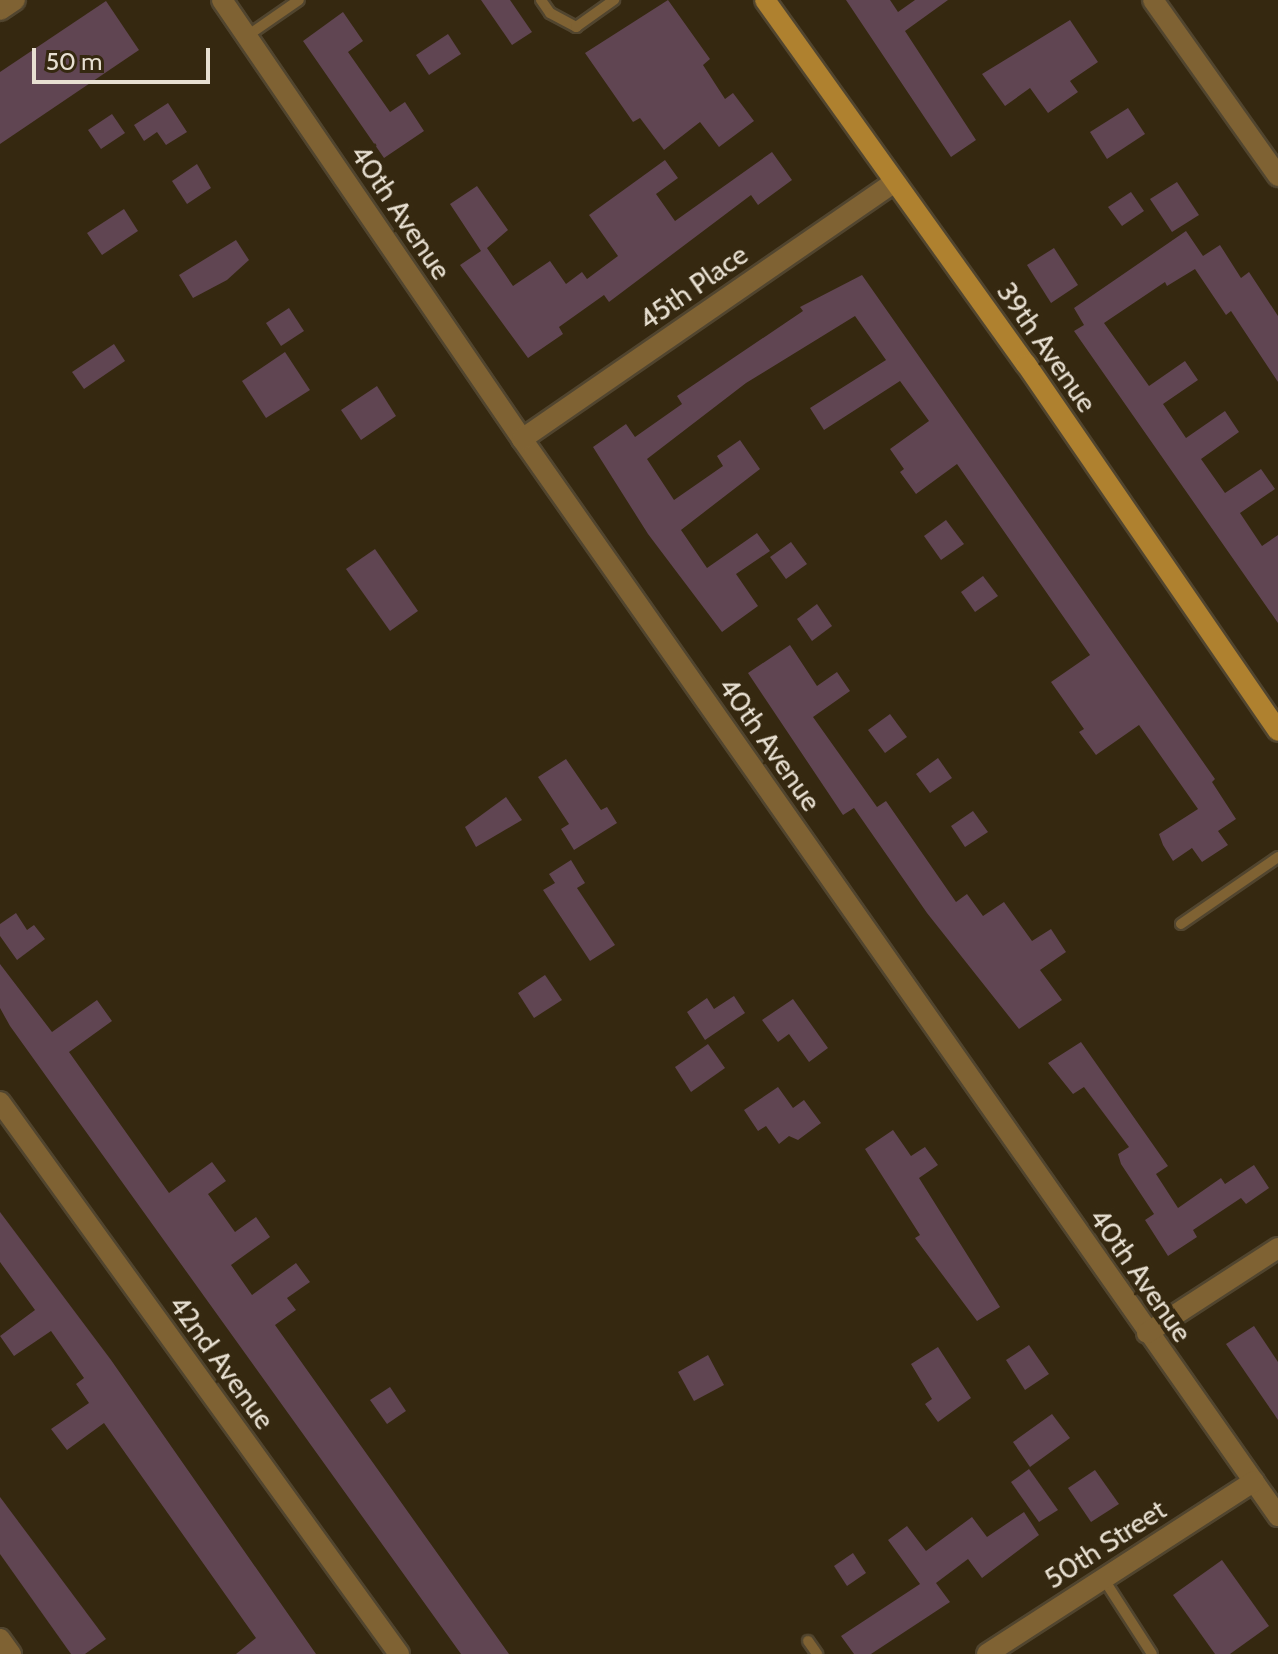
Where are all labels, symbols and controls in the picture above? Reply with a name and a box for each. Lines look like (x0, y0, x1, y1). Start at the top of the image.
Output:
scale bar (36, 32, 214, 82)
text: 50 m (46, 47, 102, 76)
street label: 40th Avenue (344, 138, 458, 286)
street label: 45th Place (632, 237, 754, 337)
street label: 39th Avenue (990, 276, 1104, 418)
street label: 40th Avenue (712, 671, 828, 817)
street label: 40th Avenue (1083, 1202, 1199, 1348)
street label: 42nd Avenue (162, 1289, 282, 1435)
street label: 50th Street (1038, 1492, 1172, 1596)

